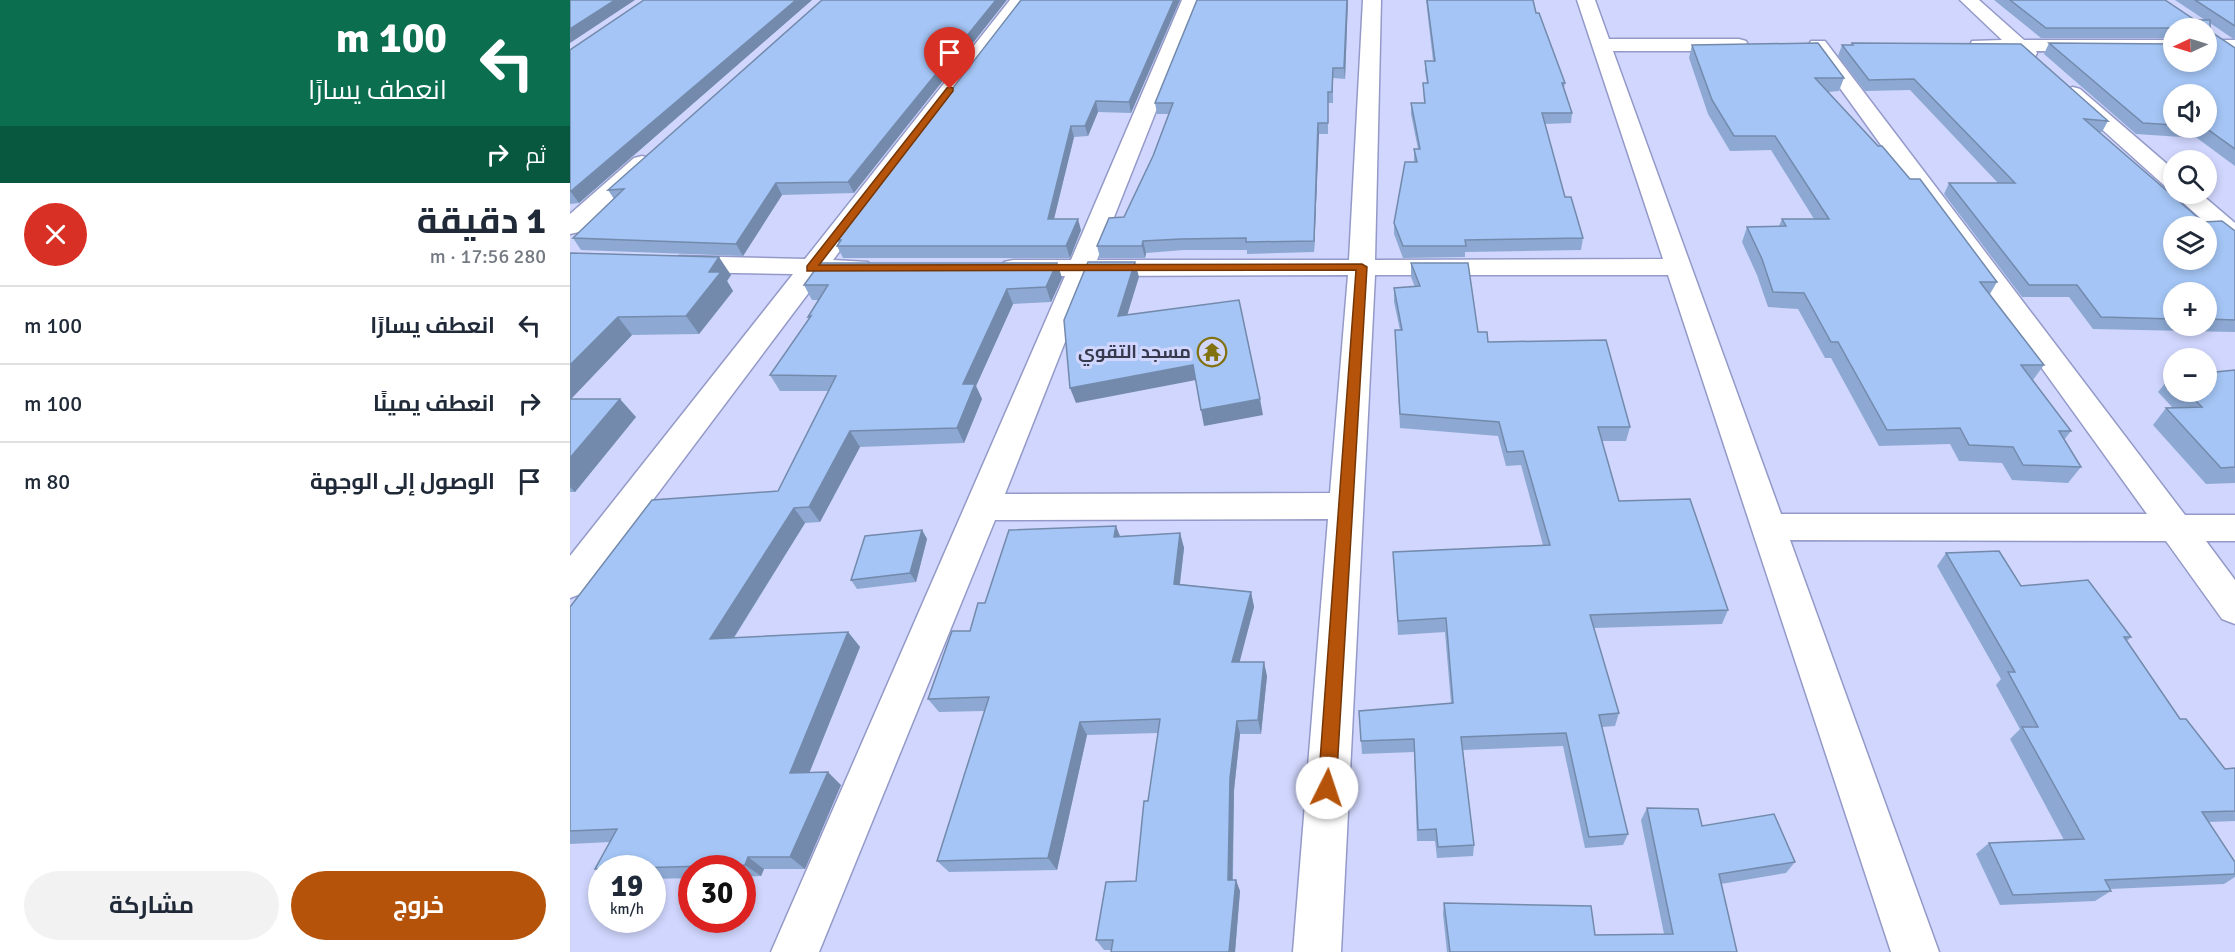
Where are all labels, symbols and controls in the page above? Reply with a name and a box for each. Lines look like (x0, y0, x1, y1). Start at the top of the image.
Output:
text: 100 m (336, 13, 447, 64)
north arrow (2163, 18, 2217, 72)
map controls (2163, 18, 2217, 402)
icon: left (468, 24, 546, 102)
pin (924, 27, 975, 89)
icon: arrive (933, 36, 966, 69)
text: انعطف يسارًا (308, 74, 447, 107)
button: sound (2163, 84, 2217, 138)
icon: right (481, 138, 514, 171)
text: ثم (526, 142, 546, 169)
button: search (2163, 150, 2217, 204)
text: 1 دقيقة (417, 199, 546, 244)
button: close (24, 203, 87, 266)
button: layers (2163, 216, 2217, 270)
text: 280 m · 17:56 (430, 244, 546, 269)
button: + (2163, 282, 2217, 336)
icon: left (513, 309, 546, 342)
text: 100 m (24, 312, 82, 339)
text: انعطف يسارًا (370, 312, 495, 339)
temple icon: مسجد التقوي (1196, 336, 1228, 368)
place label: مسجد التقوي (1078, 341, 1191, 366)
button: − (2163, 348, 2217, 402)
icon: right (513, 387, 546, 420)
text: 100 m (24, 390, 82, 417)
text: انعطف يمينًا (373, 390, 495, 417)
icon: arrive (513, 465, 546, 498)
text: 80 m (24, 468, 70, 495)
text: الوصول إلى الوجهة (310, 468, 495, 495)
position arrow (1295, 756, 1359, 820)
speed limit sign: 30 (678, 855, 756, 933)
text: 19 (611, 868, 643, 905)
button: مشاركة (24, 871, 279, 940)
button: خروج (291, 871, 546, 940)
text: km/h (610, 900, 644, 918)

